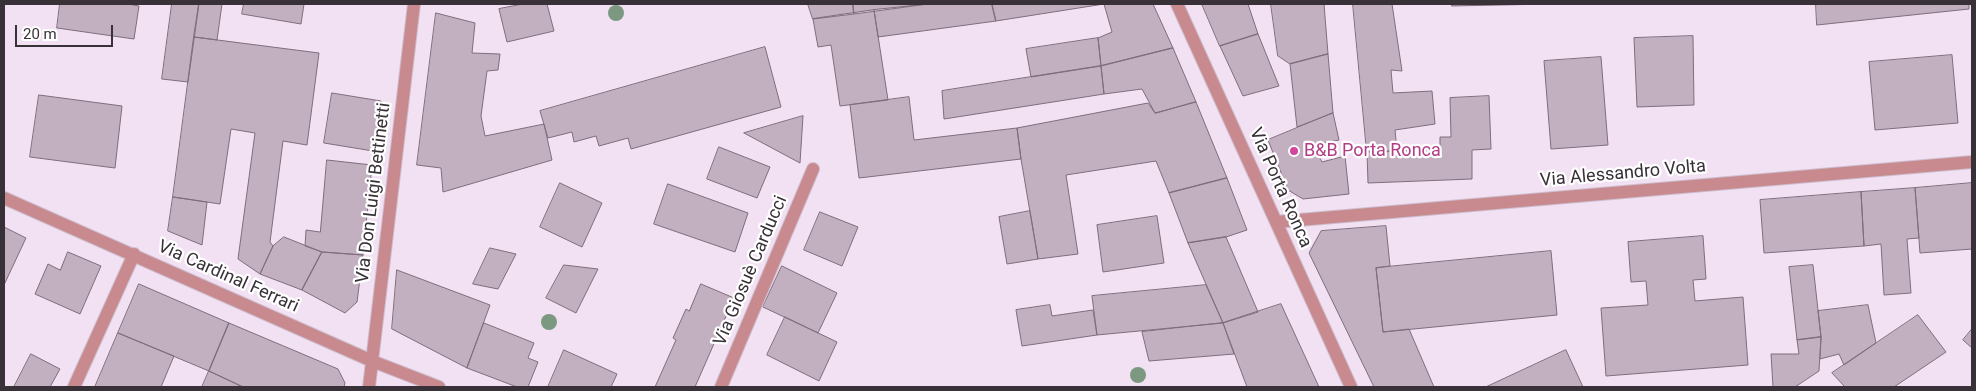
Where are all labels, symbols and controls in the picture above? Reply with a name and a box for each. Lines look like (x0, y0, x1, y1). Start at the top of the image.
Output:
scale bar (18, 15, 115, 47)
text: 20 m (23, 25, 57, 43)
street label: Via Don Luigi Bettinetti (352, 102, 396, 284)
street label: Via Porta Ronca (1244, 125, 1316, 251)
place label: B&B Porta Ronca (1304, 140, 1441, 162)
marker: B&B Porta Ronca (1288, 145, 1300, 157)
street label: Via Alessandro Volta (1539, 156, 1707, 192)
street label: Via Giosuè Carducci (710, 193, 792, 349)
street label: Via Cardinal Ferrari (154, 236, 302, 318)

